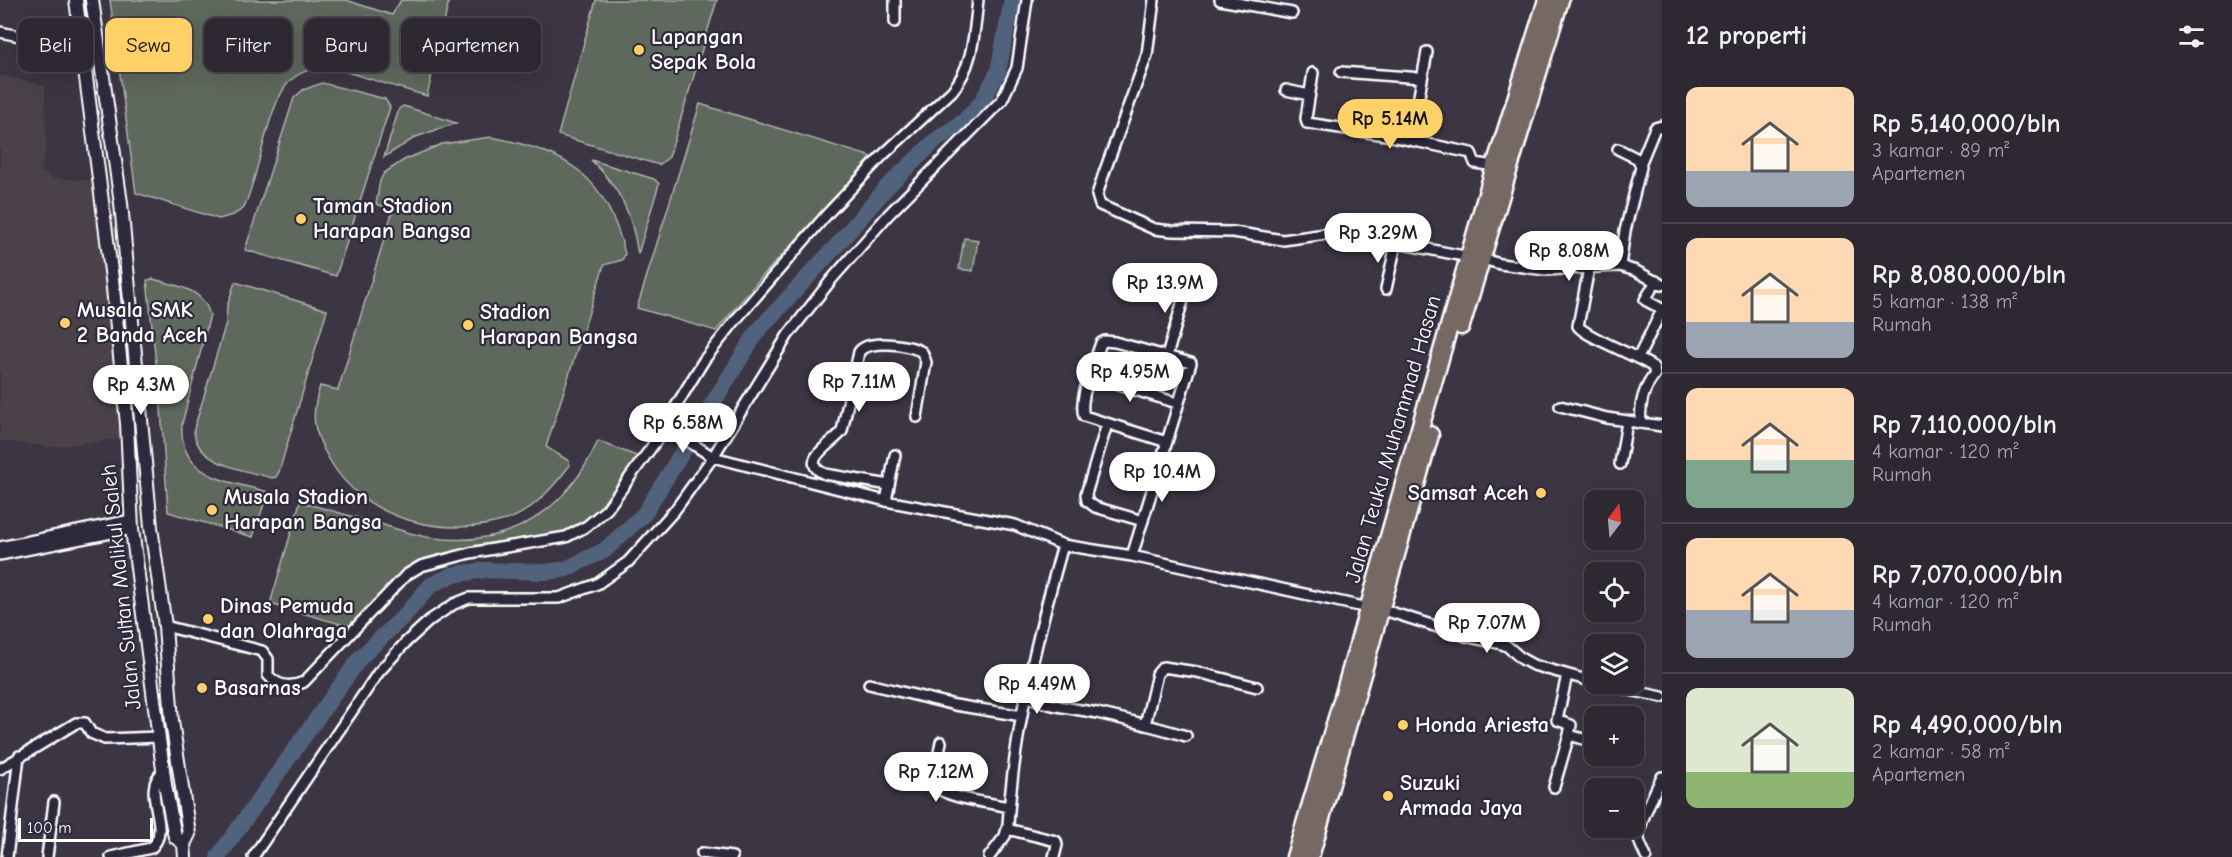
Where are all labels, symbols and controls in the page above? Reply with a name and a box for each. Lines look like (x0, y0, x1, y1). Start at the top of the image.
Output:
chip: Beli (18, 18, 93, 72)
chip: Sewa (105, 18, 192, 72)
chip: Filter (204, 18, 292, 72)
chip: Baru (304, 18, 389, 72)
chip: Apartemen (401, 18, 541, 72)
icon: filters (2175, 20, 2208, 53)
text: 12 properti (1686, 21, 1807, 51)
place label: Lapangan Sepak Bola (651, 24, 756, 75)
marker: Lapangan Sepak Bola (632, 43, 646, 57)
pin: Rp 5.14M (1328, 99, 1452, 150)
text: Rp 5.14M (1352, 107, 1428, 130)
text: Rp 5,140,000/bln (1872, 109, 2061, 139)
icon: home (1734, 111, 1806, 183)
text: 3 kamar · 89 m² (1872, 139, 2009, 162)
text: Apartemen (1872, 162, 1965, 185)
place label: Taman Stadion Harapan Bangsa (313, 193, 471, 244)
marker: Taman Stadion Harapan Bangsa (294, 212, 308, 226)
pin: Rp 3.29M (1316, 213, 1440, 264)
text: Rp 3.29M (1338, 221, 1418, 244)
pin: Rp 8.08M (1507, 231, 1631, 282)
text: Rp 8.08M (1529, 239, 1609, 262)
text: Rp 8,080,000/bln (1872, 260, 2066, 290)
icon: home (1734, 262, 1806, 334)
pin: Rp 13.9M (1103, 263, 1227, 314)
text: Rp 13.9M (1126, 271, 1204, 294)
text: 5 kamar · 138 m² (1872, 290, 2017, 313)
street label: Jalan Teuku Muhammad Hasan (1339, 292, 1447, 586)
place label: Musala SMK 2 Banda Aceh (77, 297, 208, 348)
place label: Stadion Harapan Bangsa (480, 299, 638, 350)
text: Rumah (1872, 313, 1932, 336)
marker: Musala SMK 2 Banda Aceh (58, 316, 72, 330)
marker: Stadion Harapan Bangsa (461, 318, 475, 332)
pin: Rp 4.95M (1068, 352, 1192, 403)
text: Rp 4.95M (1090, 360, 1170, 383)
pin: Rp 7.11M (797, 362, 921, 413)
pin: Rp 4.3M (86, 365, 196, 416)
text: Rp 7.11M (822, 370, 896, 393)
text: Rp 4.3M (107, 373, 175, 396)
pin: Rp 6.58M (621, 403, 745, 454)
text: Rp 7,110,000/bln (1872, 410, 2057, 440)
text: Rp 6.58M (643, 411, 723, 434)
icon: home (1734, 412, 1806, 484)
text: 4 kamar · 120 m² (1872, 440, 2018, 463)
pin: Rp 10.4M (1100, 452, 1224, 503)
text: Rp 10.4M (1123, 460, 1201, 483)
street label: Jalan Sultan Malikul Saleh (95, 463, 147, 711)
text: Rumah (1872, 463, 1932, 486)
place label: Samsat Aceh (1408, 480, 1529, 506)
place label: Musala Stadion Harapan Bangsa (224, 484, 382, 535)
marker: Samsat Aceh (1534, 486, 1548, 500)
north arrow (1584, 490, 1644, 550)
map controls (1584, 490, 1644, 838)
marker: Musala Stadion Harapan Bangsa (205, 503, 219, 517)
text: Rp 7,070,000/bln (1872, 560, 2063, 590)
button: locate (1584, 562, 1644, 622)
icon: home (1734, 562, 1806, 634)
text: 4 kamar · 120 m² (1872, 590, 2018, 613)
place label: Dinas Pemuda dan Olahraga (220, 593, 354, 644)
pin: Rp 7.07M (1425, 603, 1549, 654)
text: Rp 7.07M (1448, 611, 1526, 634)
marker: Dinas Pemuda dan Olahraga (201, 612, 215, 626)
text: Rumah (1872, 613, 1932, 636)
button: layers (1584, 634, 1644, 694)
pin: Rp 4.49M (975, 664, 1099, 715)
text: Rp 4.49M (998, 672, 1076, 695)
place label: Basarnas (214, 675, 300, 701)
marker: Basarnas (195, 681, 209, 695)
button: + (1584, 706, 1644, 766)
text: Rp 4,490,000/bln (1872, 710, 2063, 740)
place label: Honda Ariesta (1415, 712, 1549, 738)
icon: home (1734, 712, 1806, 784)
marker: Honda Ariesta (1396, 718, 1410, 732)
text: 2 kamar · 58 m² (1872, 740, 2010, 763)
pin: Rp 7.12M (874, 752, 998, 803)
text: Rp 7.12M (898, 760, 974, 783)
text: Apartemen (1872, 763, 1965, 786)
place label: Suzuki Armada Jaya (1400, 770, 1523, 821)
button: − (1584, 778, 1644, 838)
marker: Suzuki Armada Jaya (1381, 789, 1395, 803)
scale bar (18, 815, 153, 842)
text: 100 m (27, 819, 71, 837)

